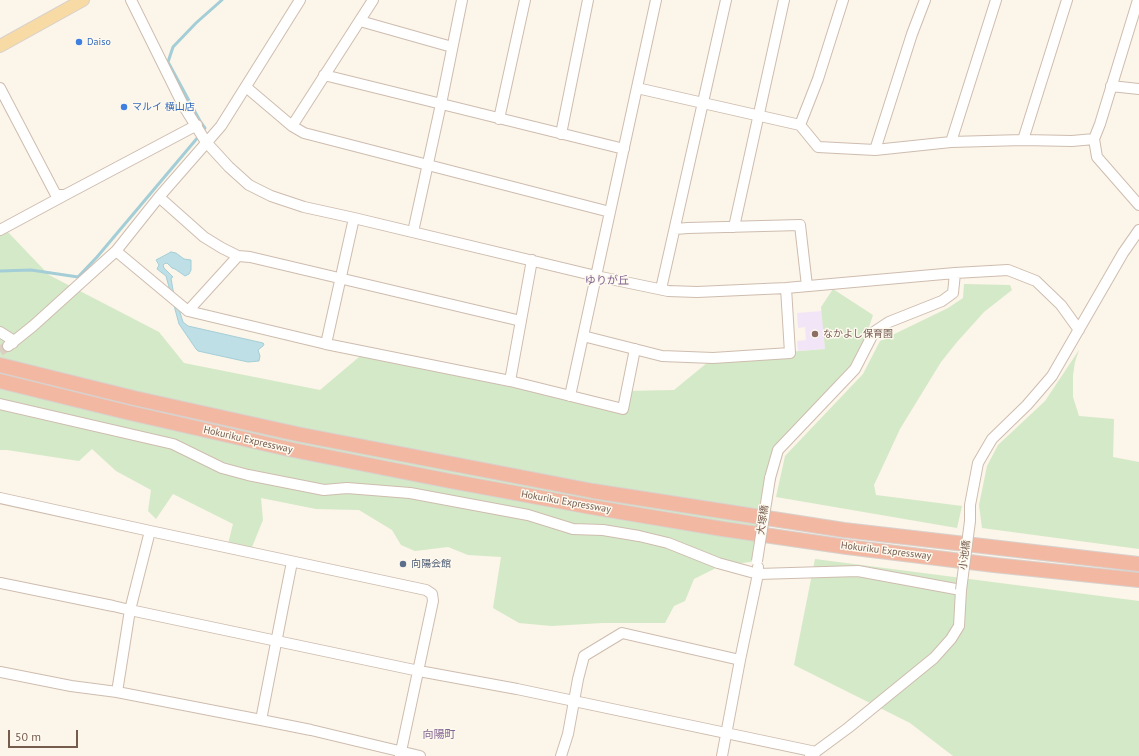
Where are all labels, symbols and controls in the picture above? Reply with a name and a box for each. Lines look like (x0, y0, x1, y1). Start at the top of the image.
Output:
place label: Daiso (87, 36, 111, 48)
marker: Daiso (74, 37, 84, 47)
place label: マルイ 横山店 (132, 101, 195, 113)
marker: マルイ 横山店 (119, 102, 129, 112)
district label: ゆりが丘 (585, 274, 629, 288)
place label: なかよし保育園 (823, 328, 893, 340)
marker: なかよし保育園 (810, 329, 820, 339)
street label: Hokuriku Expressway (202, 424, 294, 456)
street label: Hokuriku Expressway (520, 488, 612, 516)
street label: 大塚橋 (755, 504, 771, 536)
street label: 小池橋 (957, 539, 973, 571)
street label: Hokuriku Expressway (840, 540, 932, 562)
place label: 向陽会館 (411, 558, 451, 570)
marker: 向陽会館 (398, 559, 408, 569)
scale bar (10, 722, 80, 748)
district label: 向陽町 (423, 728, 455, 742)
text: 50 m (15, 729, 41, 744)

